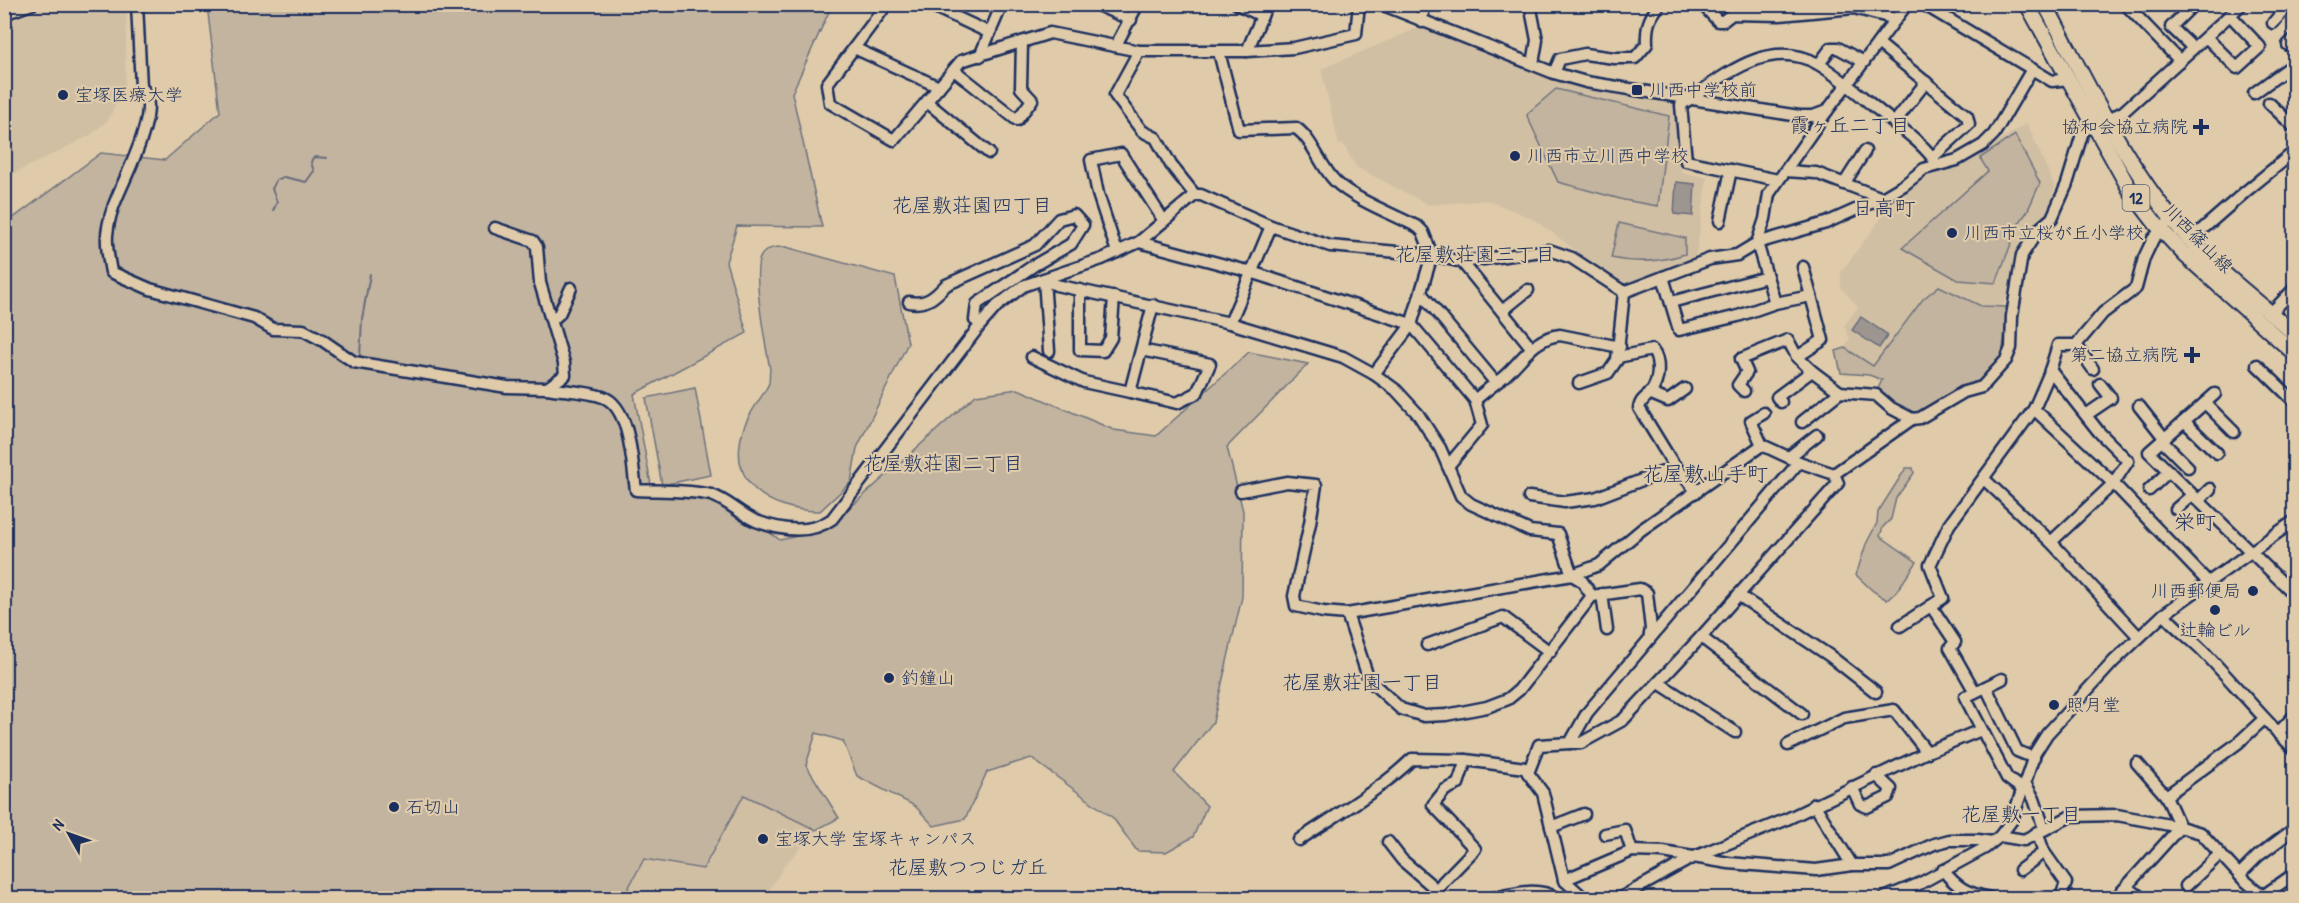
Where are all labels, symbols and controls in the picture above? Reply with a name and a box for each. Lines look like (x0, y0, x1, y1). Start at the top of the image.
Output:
place label: 川西中学校前 (1649, 77, 1757, 102)
place label: 宝塚医療大学 (75, 82, 183, 107)
marker: 川西中学校前 (1630, 83, 1644, 97)
marker: 宝塚医療大学 (56, 88, 70, 102)
district label: 霞ヶ丘二丁目 (1790, 111, 1910, 138)
place label: 協和会協立病院 (2062, 114, 2188, 139)
marker: 協和会協立病院 (2192, 118, 2210, 136)
place label: 川西市立川西中学校 (1527, 143, 1689, 168)
marker: 川西市立川西中学校 (1508, 149, 1522, 163)
road number: 12 (2122, 185, 2150, 211)
district label: 花屋敷荘園四丁目 (892, 191, 1052, 218)
district label: 日高町 (1853, 193, 1916, 222)
street label: 川西篠山線 (2158, 197, 2239, 278)
place label: 川西市立桜が丘小学校 (1964, 220, 2144, 245)
marker: 川西市立桜が丘小学校 (1945, 226, 1959, 240)
district label: 花屋敷荘園三丁目 (1395, 240, 1555, 267)
place label: 第二協立病院 (2070, 342, 2178, 367)
marker: 第二協立病院 (2183, 346, 2201, 364)
district label: 花屋敷荘園二丁目 (863, 449, 1023, 476)
district label: 花屋敷山手町 (1642, 459, 1768, 488)
district label: 栄町 (2174, 507, 2216, 536)
place label: 川西郵便局 (2151, 578, 2241, 603)
marker: 川西郵便局 (2246, 584, 2260, 598)
marker: 辻輪ビル (2208, 603, 2222, 617)
place label: 辻輪ビル (2179, 617, 2251, 642)
place label: 釣鐘山 (901, 665, 955, 690)
district label: 花屋敷荘園一丁目 (1282, 668, 1442, 695)
marker: 釣鐘山 (882, 671, 896, 685)
place label: 照月堂 (2066, 692, 2120, 717)
marker: 照月堂 (2047, 698, 2061, 712)
place label: 石切山 (406, 794, 460, 819)
marker: 石切山 (387, 800, 401, 814)
district label: 花屋敷一丁目 (1961, 800, 2081, 827)
north arrow (39, 804, 99, 864)
text: N (46, 814, 69, 835)
place label: 宝塚大学 宝塚キャンパス (775, 826, 976, 851)
marker: 宝塚大学 宝塚キャンパス (756, 832, 770, 846)
district label: 花屋敷つつじガ丘 (888, 853, 1048, 880)

